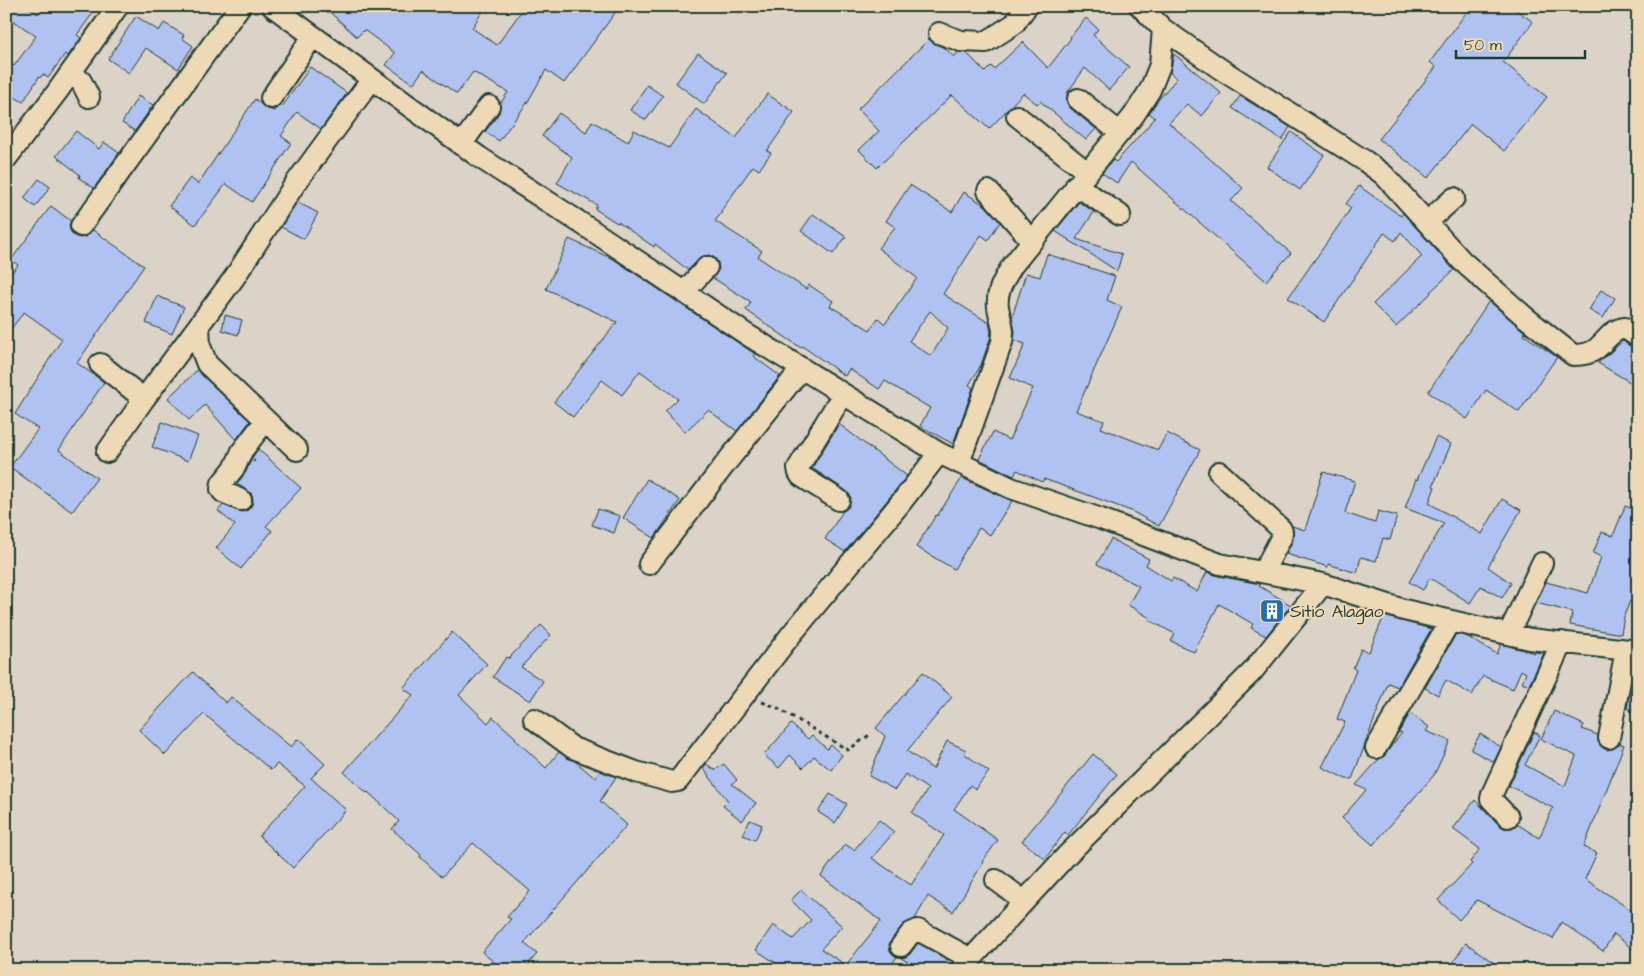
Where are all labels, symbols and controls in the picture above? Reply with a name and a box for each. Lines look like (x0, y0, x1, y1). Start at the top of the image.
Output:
scale bar (1456, 28, 1585, 60)
text: 50 m (1464, 35, 1502, 56)
building icon: Sitio Alagao (1259, 598, 1285, 624)
place label: Sitio Alagao (1290, 599, 1384, 625)

